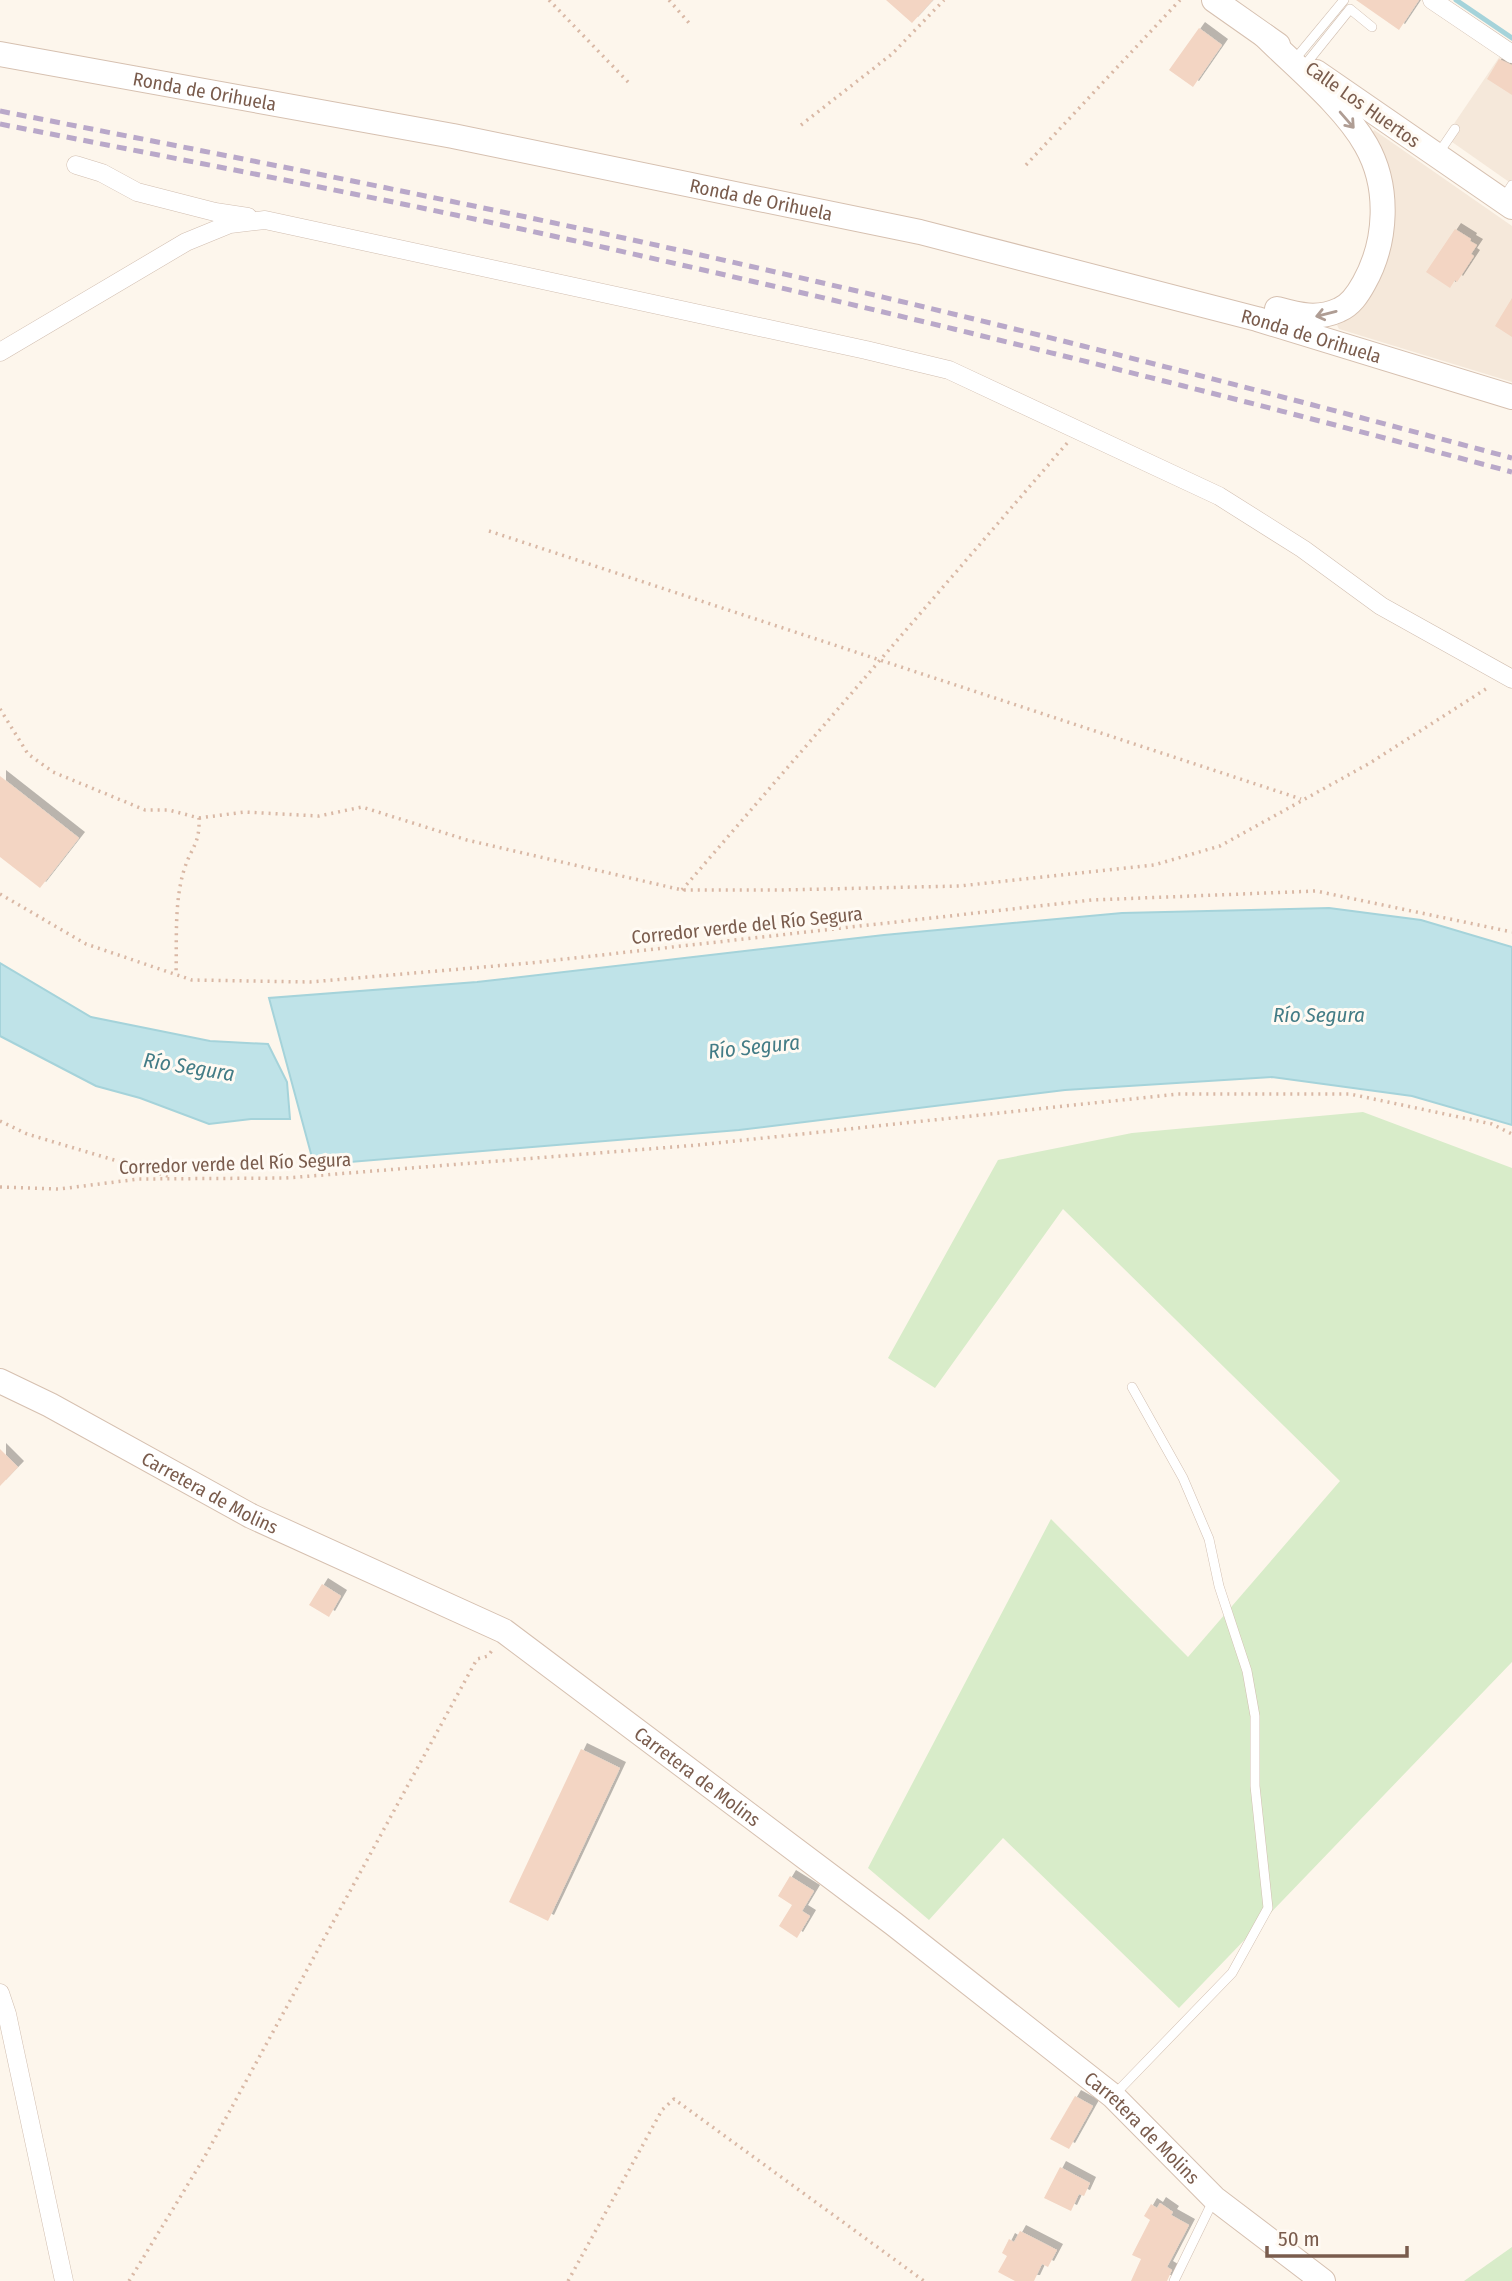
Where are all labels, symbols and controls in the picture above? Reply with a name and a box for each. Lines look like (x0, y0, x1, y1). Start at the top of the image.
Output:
street label: Calle Los Huertos (1301, 56, 1424, 152)
street label: Ronda de Orihuela (131, 67, 278, 116)
one-way arrow (1339, 110, 1355, 128)
street label: Ronda de Orihuela (688, 174, 834, 226)
street label: Ronda de Orihuela (1239, 304, 1384, 368)
one-way arrow (1315, 308, 1337, 321)
street label: Corredor verde del Río Segura (630, 902, 864, 949)
water label: Río Segura (1273, 1002, 1365, 1028)
water label: Río Segura (707, 1029, 801, 1065)
water label: Río Segura (141, 1047, 237, 1087)
street label: Corredor verde del Río Segura (119, 1148, 351, 1179)
street label: Carretera de Molins (138, 1447, 282, 1539)
street label: Carretera de Molins (630, 1722, 765, 1831)
street label: Carretera de Molins (1080, 2067, 1204, 2189)
scale bar (1267, 2214, 1407, 2258)
text: 50 m (1278, 2226, 1320, 2252)

